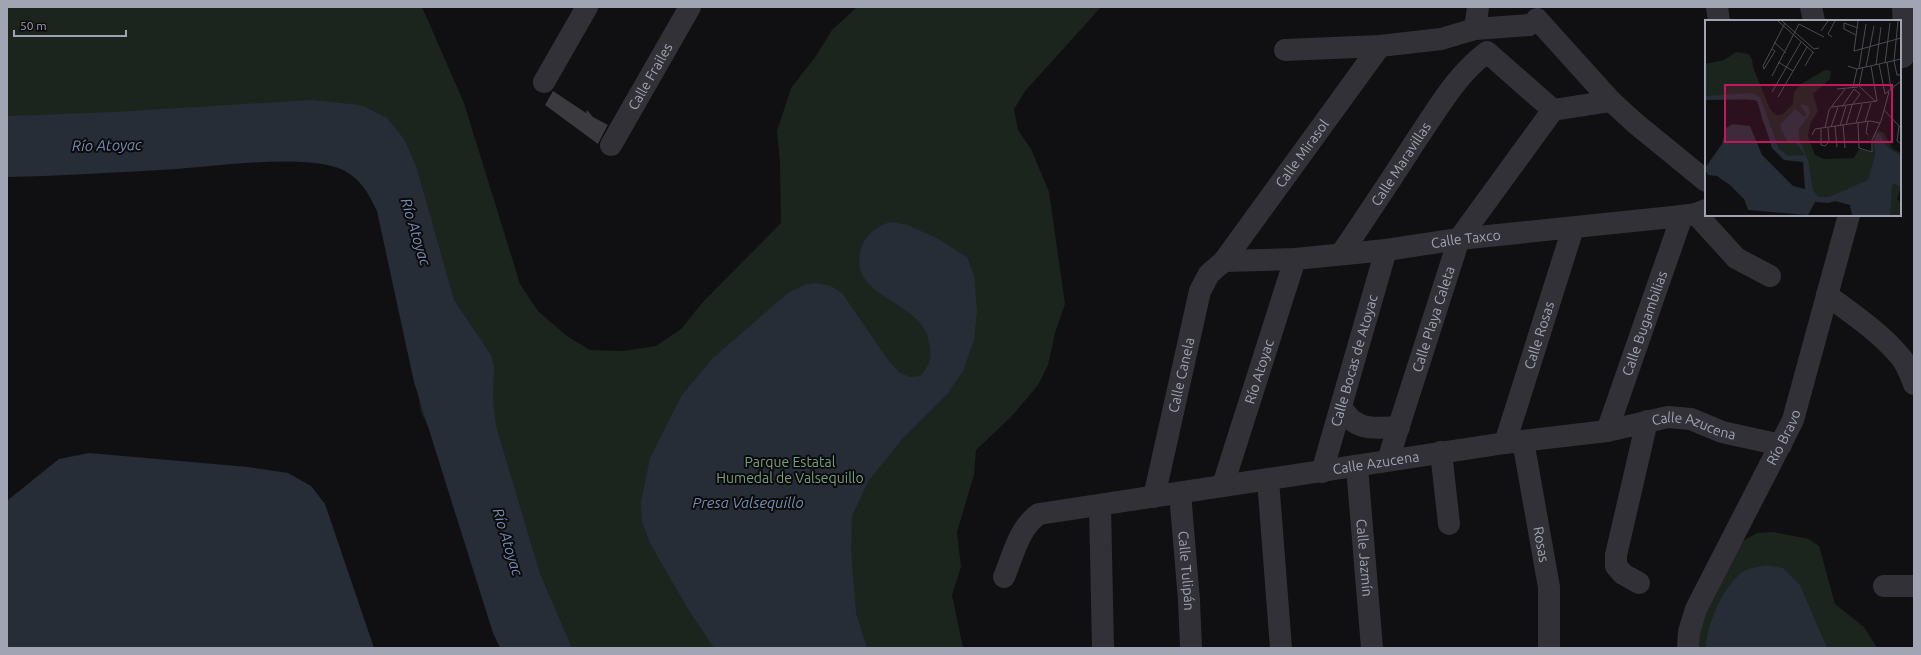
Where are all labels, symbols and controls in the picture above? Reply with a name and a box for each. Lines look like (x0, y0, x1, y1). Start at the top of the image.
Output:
scale bar (14, 12, 126, 38)
text: 50 m (20, 19, 47, 32)
inset map (1705, 20, 1901, 216)
street label: Calle Frailes (625, 40, 676, 113)
street label: Calle Mirasol (1272, 116, 1332, 191)
street label: Calle Maravillas (1368, 119, 1434, 209)
water label: Río Atoyac (72, 136, 142, 154)
water label: Río Atoyac (398, 196, 434, 268)
street label: Calle Taxco (1430, 227, 1501, 251)
street label: Calle Playa Caleta (1409, 264, 1458, 374)
street label: Calle Bugambilias (1619, 269, 1670, 378)
street label: Calle Bocas de Atoyac (1328, 292, 1381, 428)
street label: Calle Rosas (1521, 299, 1557, 371)
street label: Calle Canela (1165, 336, 1197, 414)
street label: Río Atoyac (1241, 337, 1277, 406)
street label: Río Bravo (1763, 408, 1803, 468)
street label: Calle Azucena (1650, 409, 1737, 443)
street label: Calle Azucena (1332, 448, 1420, 477)
park label: Parque Estatal Humedal de Valsequillo (716, 454, 864, 486)
water label: Presa Valsequillo (692, 494, 804, 511)
water label: Río Atoyac (490, 506, 526, 578)
street label: Calle Jazmín (1353, 518, 1376, 597)
street label: Rosas (1530, 525, 1552, 564)
street label: Calle Tulipán (1175, 530, 1197, 611)

